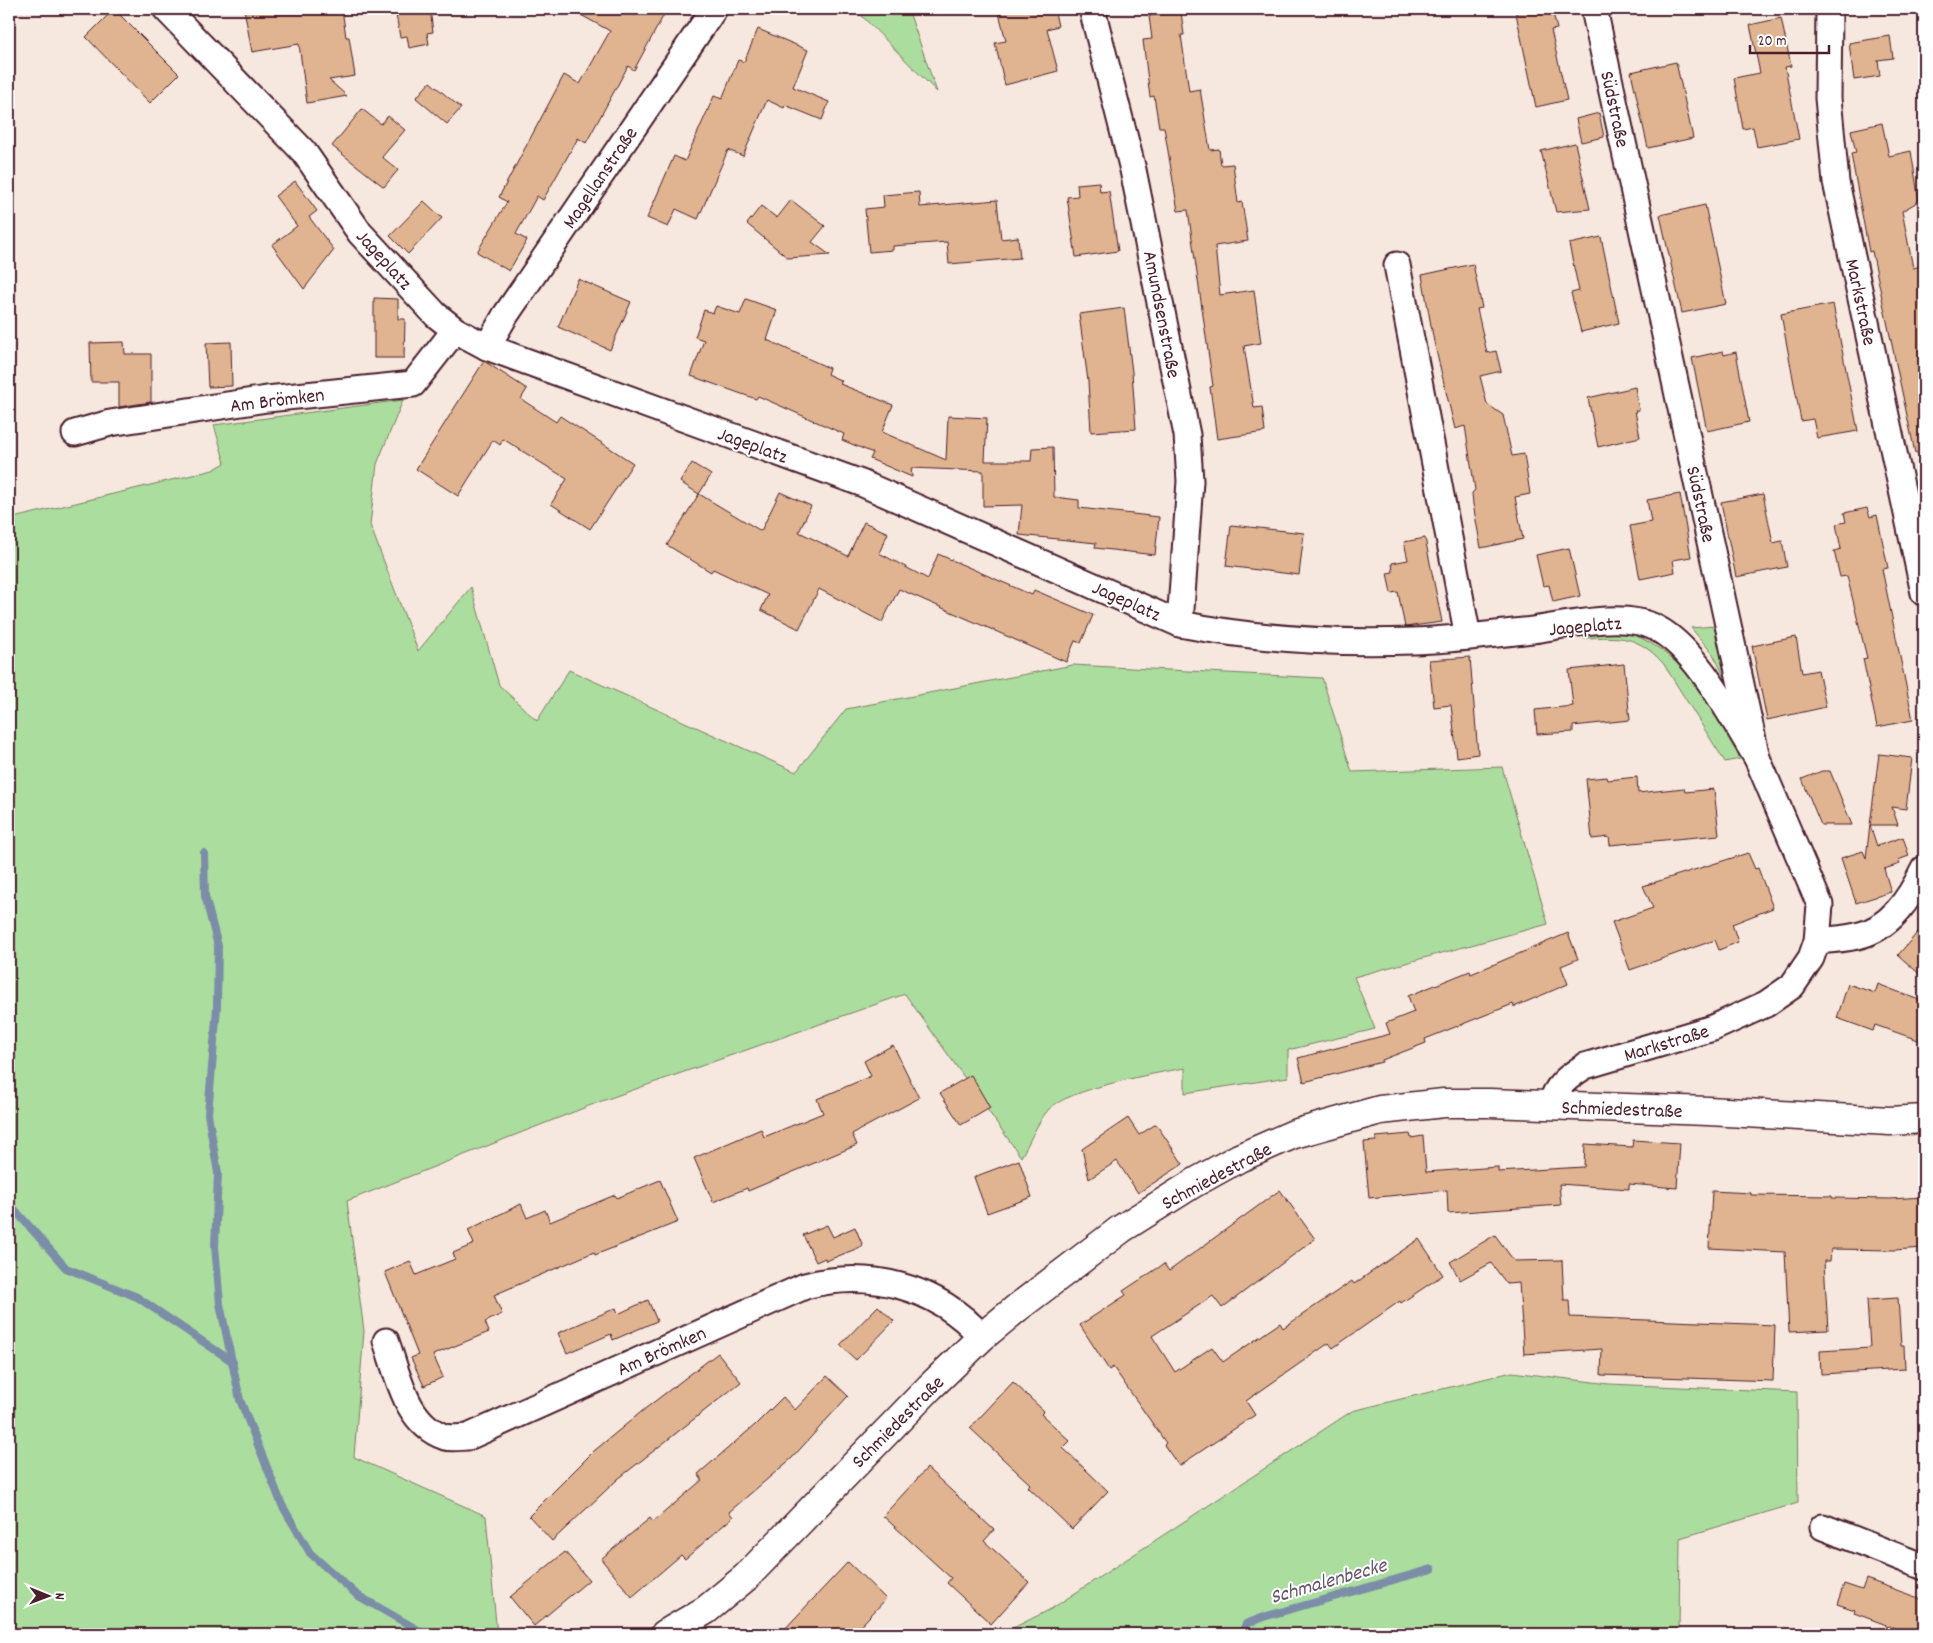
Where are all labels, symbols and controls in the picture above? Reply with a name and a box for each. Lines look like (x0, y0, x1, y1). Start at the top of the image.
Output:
scale bar (1750, 22, 1829, 54)
text: 20 m (1758, 31, 1786, 53)
street label: Südstraße (1591, 69, 1635, 151)
street label: Magellanstraße (557, 122, 646, 235)
street label: Jageplatz (348, 225, 418, 298)
street label: Amundsenstraße (1134, 248, 1186, 381)
street label: Markstraße (1836, 257, 1882, 349)
street label: Am Brömken (228, 382, 326, 422)
street label: Jageplatz (713, 421, 791, 473)
street label: Südstraße (1677, 464, 1721, 546)
street label: Jageplatz (1087, 575, 1165, 630)
street label: Jageplatz (1548, 611, 1623, 645)
street label: Markstraße (1621, 1019, 1713, 1071)
street label: Schmiedestraße (1561, 1095, 1683, 1127)
street label: Schmiedestraße (1157, 1137, 1278, 1218)
street label: Am Brömken (613, 1321, 711, 1385)
street label: Schmiedestraße (846, 1370, 952, 1476)
water label: Schmalenbecke (1267, 1551, 1392, 1614)
north arrow (22, 1570, 72, 1620)
text: N (49, 1593, 69, 1600)

